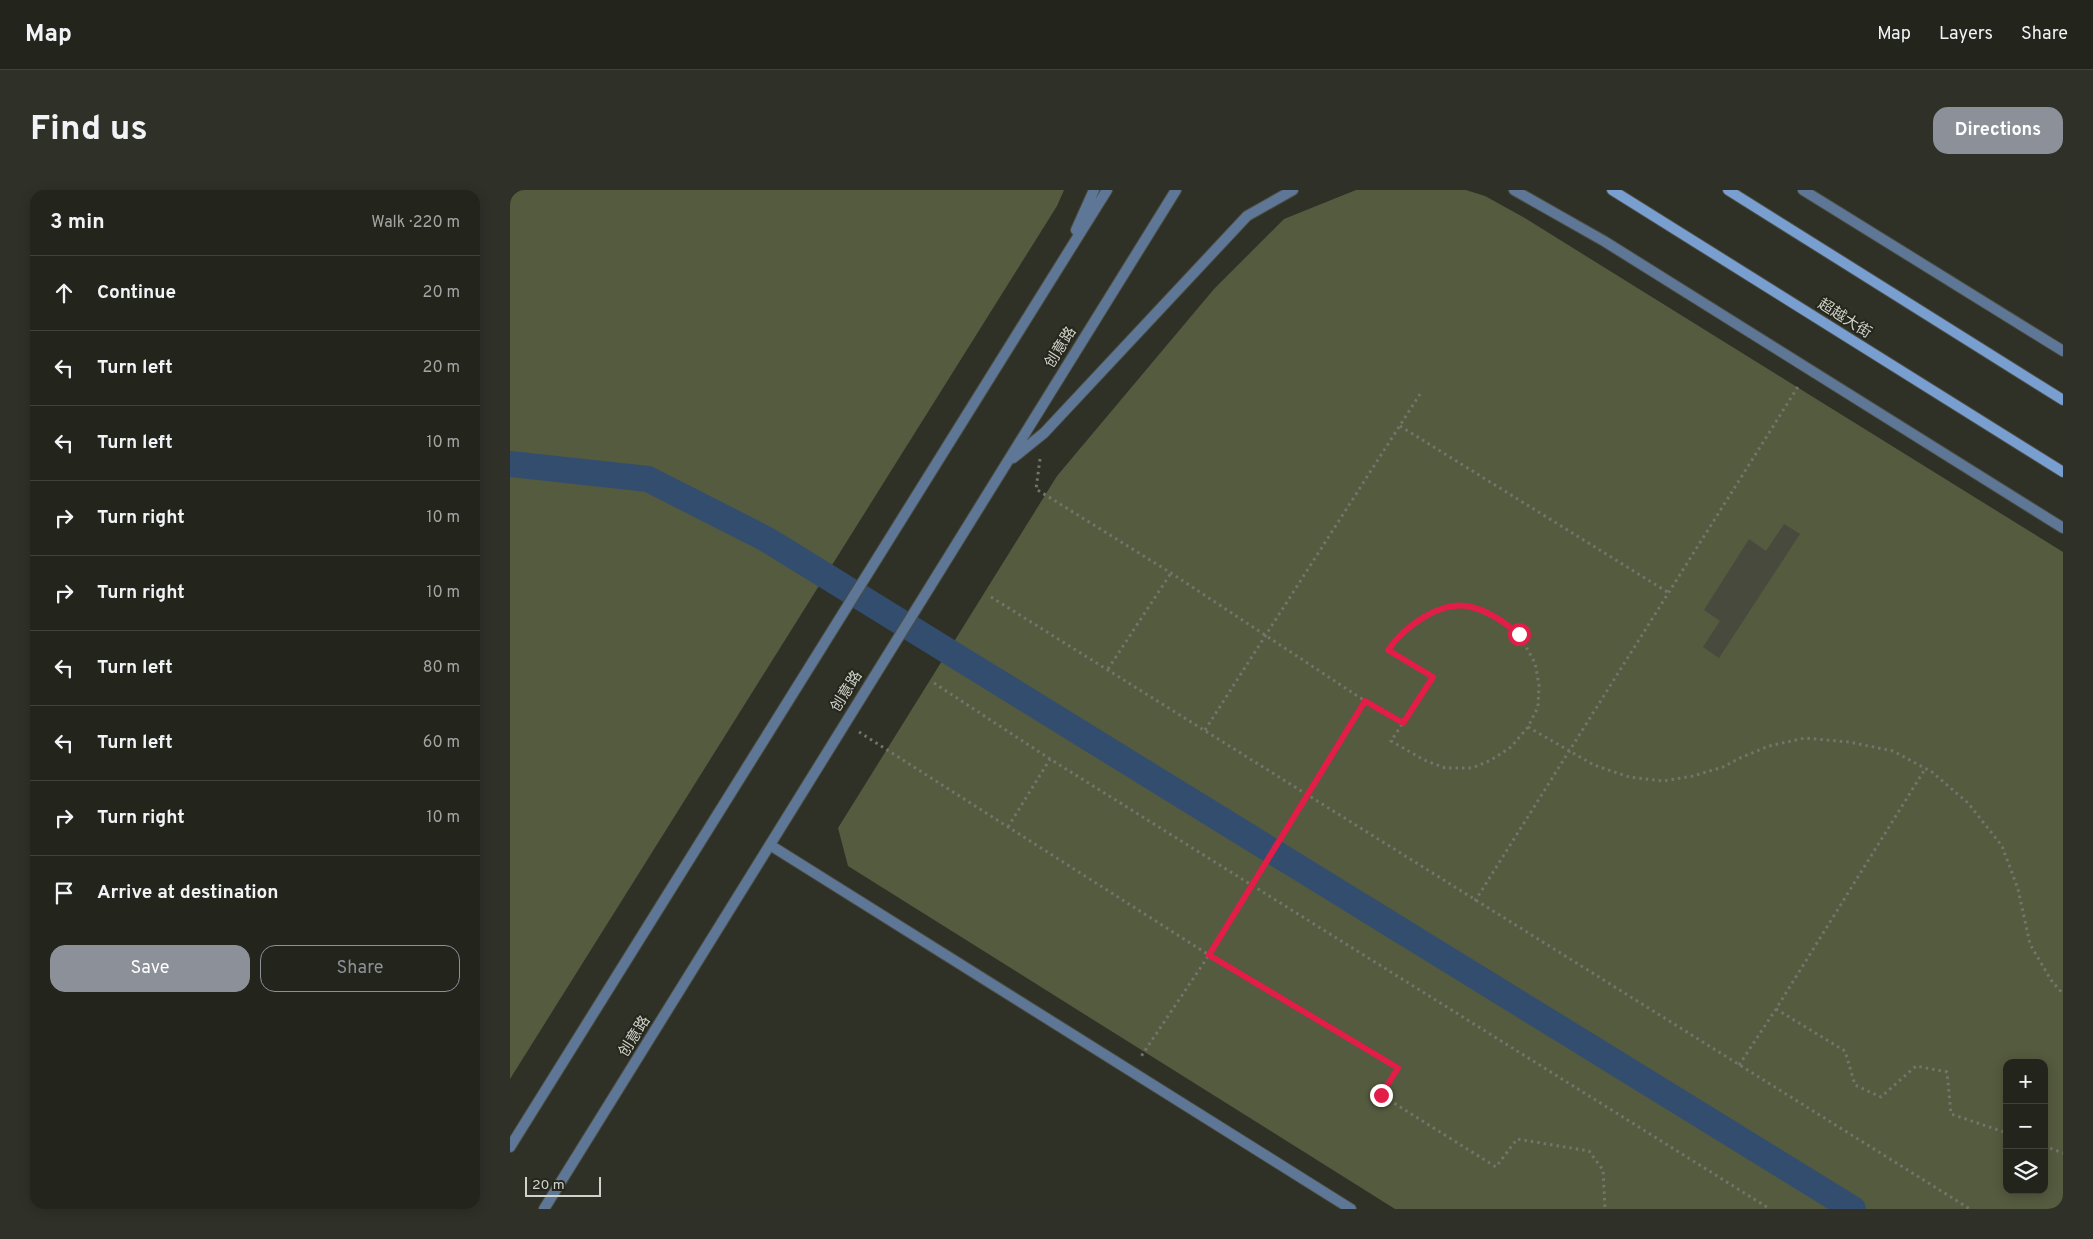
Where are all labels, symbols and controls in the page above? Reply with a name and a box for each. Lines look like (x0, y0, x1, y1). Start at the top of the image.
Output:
text: Map (25, 20, 72, 50)
text: Map (1877, 23, 1911, 46)
text: Layers (1939, 23, 1993, 46)
text: Share (2021, 23, 2068, 46)
button: Directions (1933, 107, 2063, 154)
text: Find us (30, 108, 148, 152)
text: 3 min (50, 209, 105, 236)
text: Walk · 220 m (371, 213, 460, 233)
icon: ahead (50, 279, 78, 307)
text: Continue (97, 281, 176, 305)
text: 20 m (423, 283, 460, 303)
street label: 超越大街 (1814, 295, 1875, 343)
street label: 创意路 (1040, 323, 1081, 372)
icon: left (50, 354, 78, 382)
text: Turn left (97, 356, 173, 380)
text: 20 m (423, 358, 460, 378)
icon: left (50, 429, 78, 457)
text: Turn left (97, 431, 173, 455)
text: 10 m (426, 433, 460, 453)
icon: right (50, 504, 78, 532)
text: Turn right (97, 506, 185, 530)
text: 10 m (426, 508, 460, 528)
icon: right (50, 579, 78, 607)
text: Turn right (97, 581, 185, 605)
text: 10 m (426, 583, 460, 603)
route start (1508, 623, 1531, 646)
icon: left (50, 654, 78, 682)
text: Turn left (97, 656, 173, 680)
text: 80 m (423, 658, 460, 678)
street label: 创意路 (826, 667, 867, 716)
icon: left (50, 729, 78, 757)
text: Turn left (97, 731, 173, 755)
text: 60 m (423, 733, 460, 753)
icon: right (50, 804, 78, 832)
text: Turn right (97, 806, 185, 830)
text: 10 m (426, 808, 460, 828)
icon: arrive (50, 879, 78, 907)
text: Arrive at destination (97, 881, 278, 905)
button: Save (50, 945, 250, 992)
button: Share (260, 945, 460, 992)
street label: 创意路 (614, 1012, 655, 1061)
map controls (2003, 1059, 2048, 1194)
button: + (2003, 1059, 2048, 1104)
route end (1370, 1084, 1393, 1107)
button: − (2003, 1104, 2048, 1149)
button: layers (2003, 1149, 2048, 1194)
scale bar (525, 1174, 601, 1197)
text: 20 m (532, 1177, 565, 1194)

